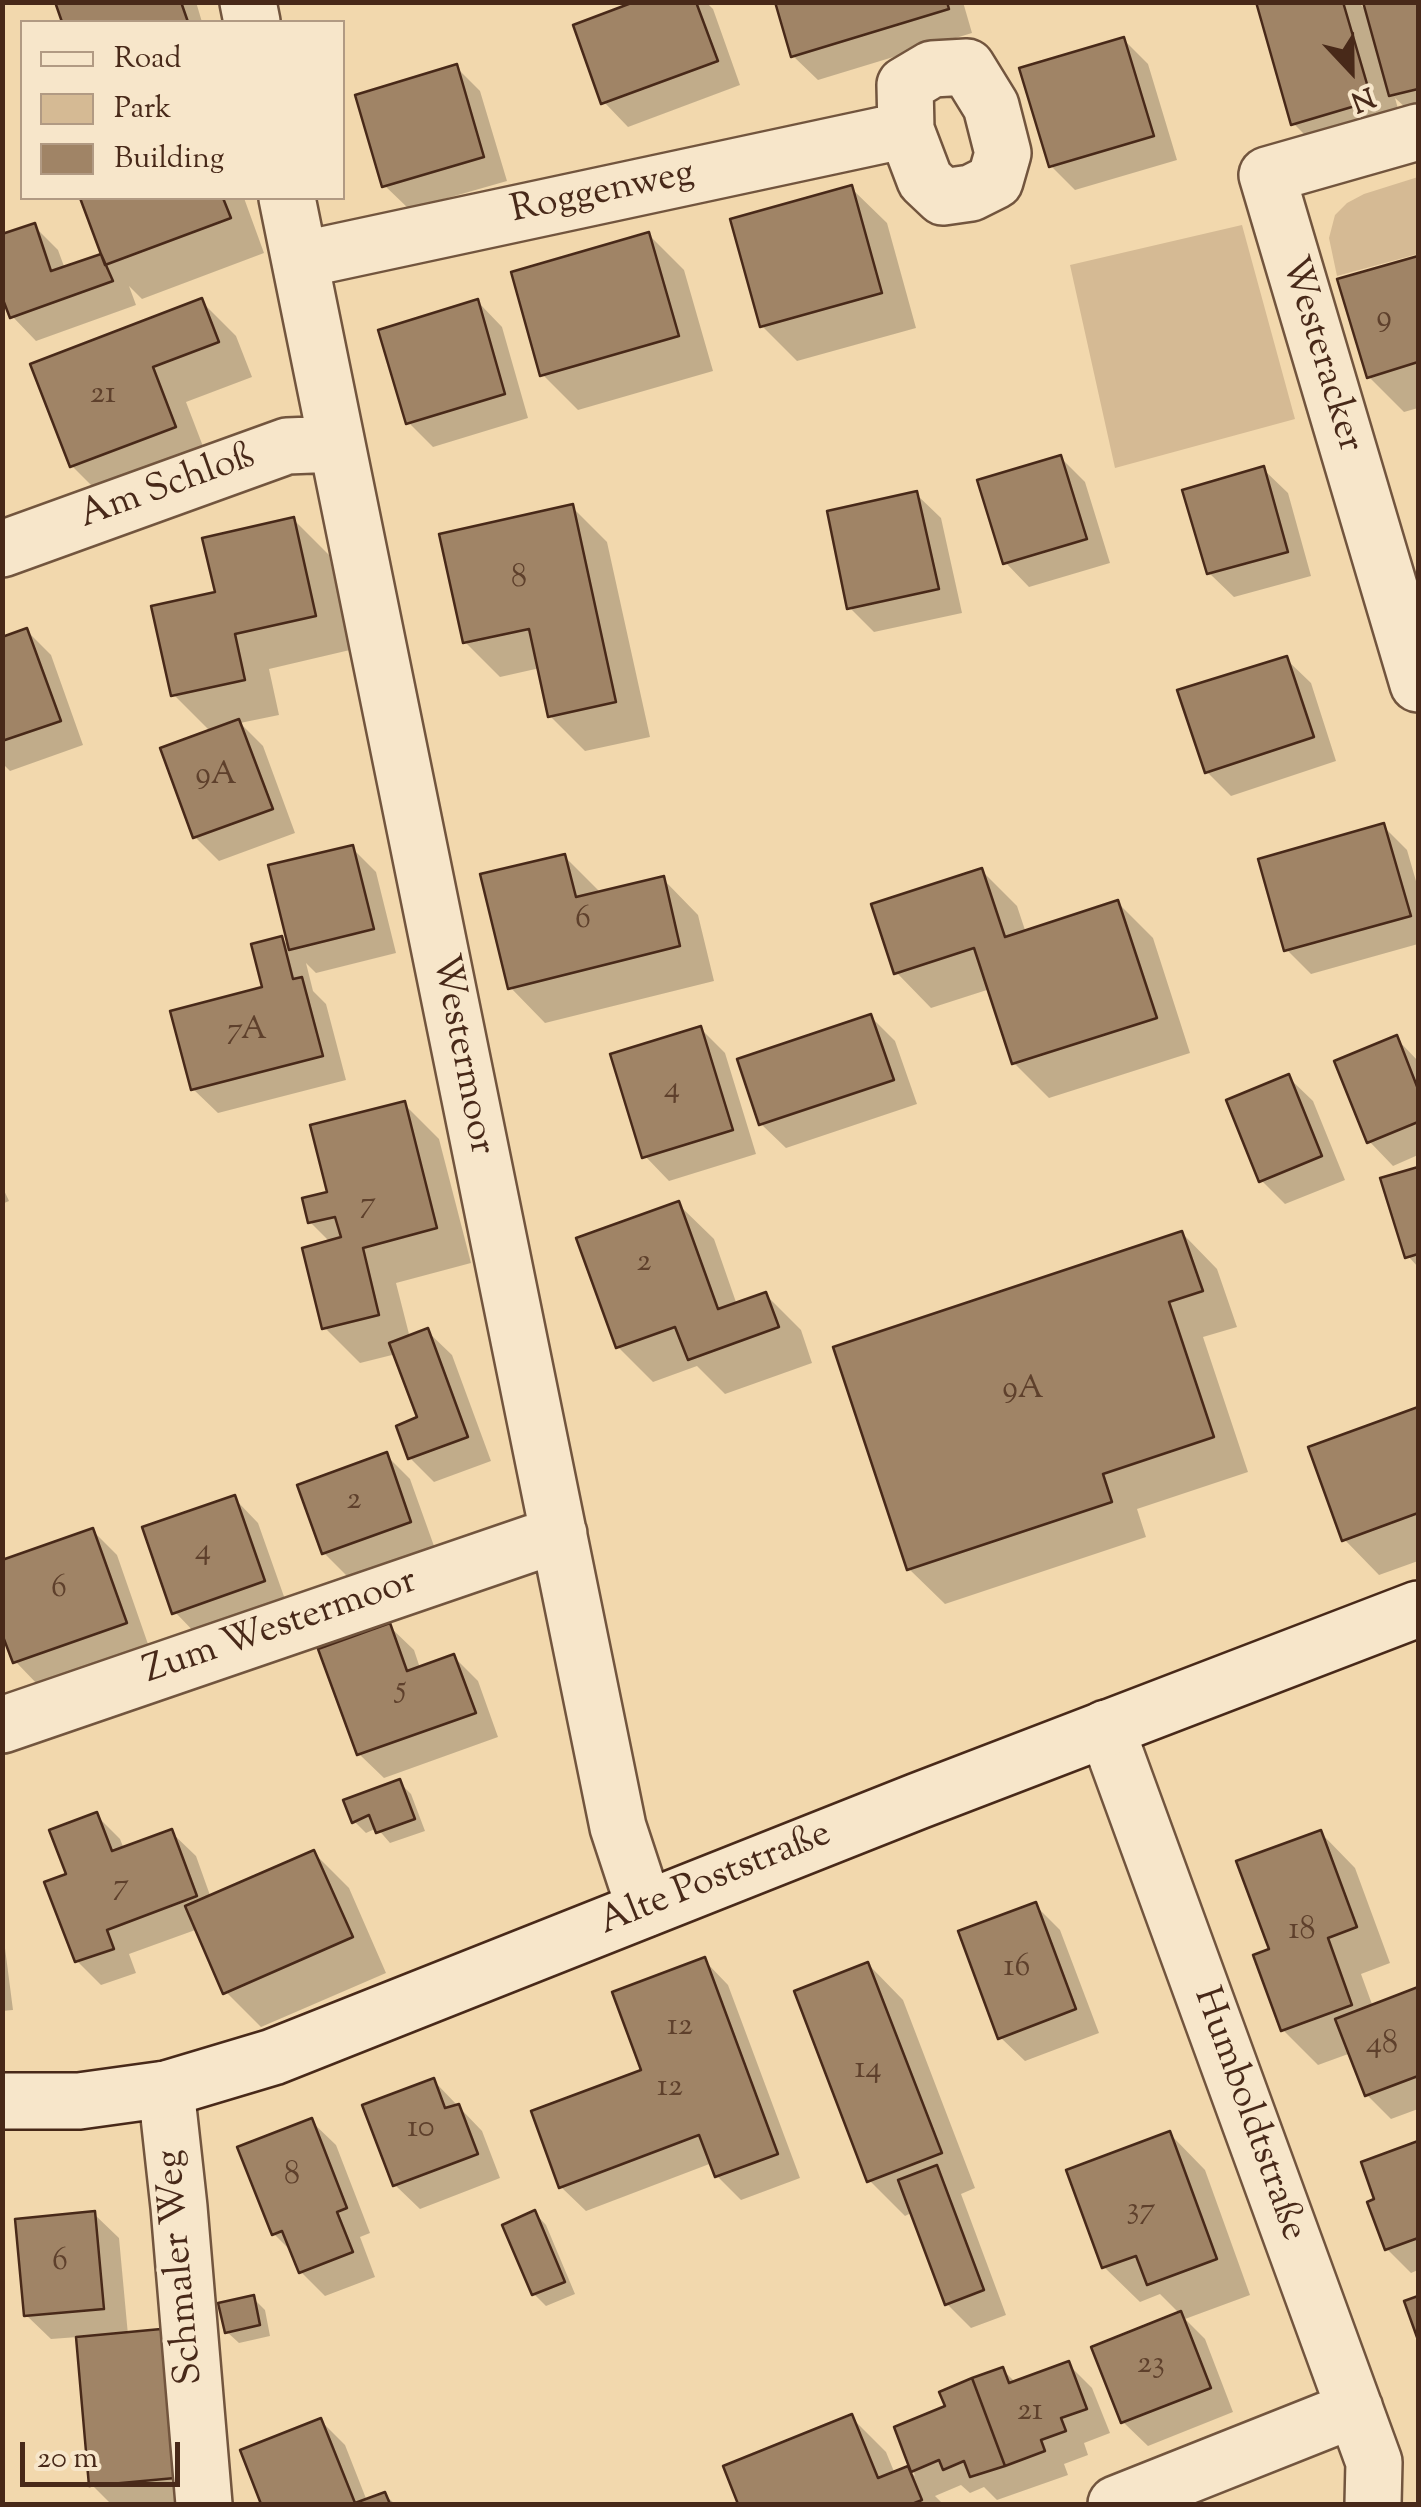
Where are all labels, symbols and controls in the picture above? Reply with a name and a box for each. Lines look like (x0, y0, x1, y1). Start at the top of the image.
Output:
legend (20, 20, 345, 200)
north arrow (1301, 20, 1401, 120)
text: Road (114, 38, 181, 81)
text: N (1344, 75, 1380, 121)
text: Park (114, 88, 171, 131)
text: Building (114, 138, 224, 181)
street label: Roggenweg (507, 153, 699, 237)
street label: Westeracker (1268, 252, 1370, 458)
house number: 9 (1376, 302, 1392, 340)
house number: 21 (90, 378, 116, 416)
street label: Am Schloß (74, 436, 262, 542)
house number: 8 (511, 562, 527, 600)
house number: 9A (195, 759, 237, 797)
house number: 6 (575, 903, 591, 941)
street label: Westermoor (418, 951, 502, 1159)
house number: 7A (227, 1014, 267, 1052)
house number: 4 (664, 1073, 680, 1111)
house number: 7 (360, 1188, 376, 1226)
house number: 2 (637, 1246, 651, 1284)
house number: 9A (1002, 1373, 1044, 1411)
house number: 2 (347, 1484, 361, 1522)
house number: 4 (195, 1535, 211, 1573)
street label: Zum Westermoor (138, 1561, 424, 1697)
house number: 6 (51, 1572, 67, 1610)
house number: 5 (396, 1673, 406, 1711)
street label: Alte Poststraße (593, 1814, 839, 1948)
house number: 7 (113, 1870, 129, 1908)
house number: 18 (1289, 1914, 1315, 1952)
house number: 16 (1004, 1951, 1030, 1989)
street label: Humboldtstraße (1180, 1982, 1314, 2248)
house number: 12 (667, 2010, 693, 2048)
house number: 48 (1366, 2028, 1398, 2066)
house number: 14 (854, 2053, 882, 2091)
house number: 12 (657, 2071, 683, 2109)
house number: 10 (407, 2112, 435, 2150)
street label: Schmaler Weg (150, 2148, 216, 2386)
house number: 8 (284, 2159, 300, 2197)
house number: 37 (1127, 2194, 1155, 2232)
house number: 6 (52, 2245, 68, 2283)
house number: 23 (1137, 2348, 1165, 2386)
house number: 21 (1017, 2395, 1043, 2433)
scale bar (25, 2422, 185, 2484)
text: 20 m (37, 2438, 98, 2481)

